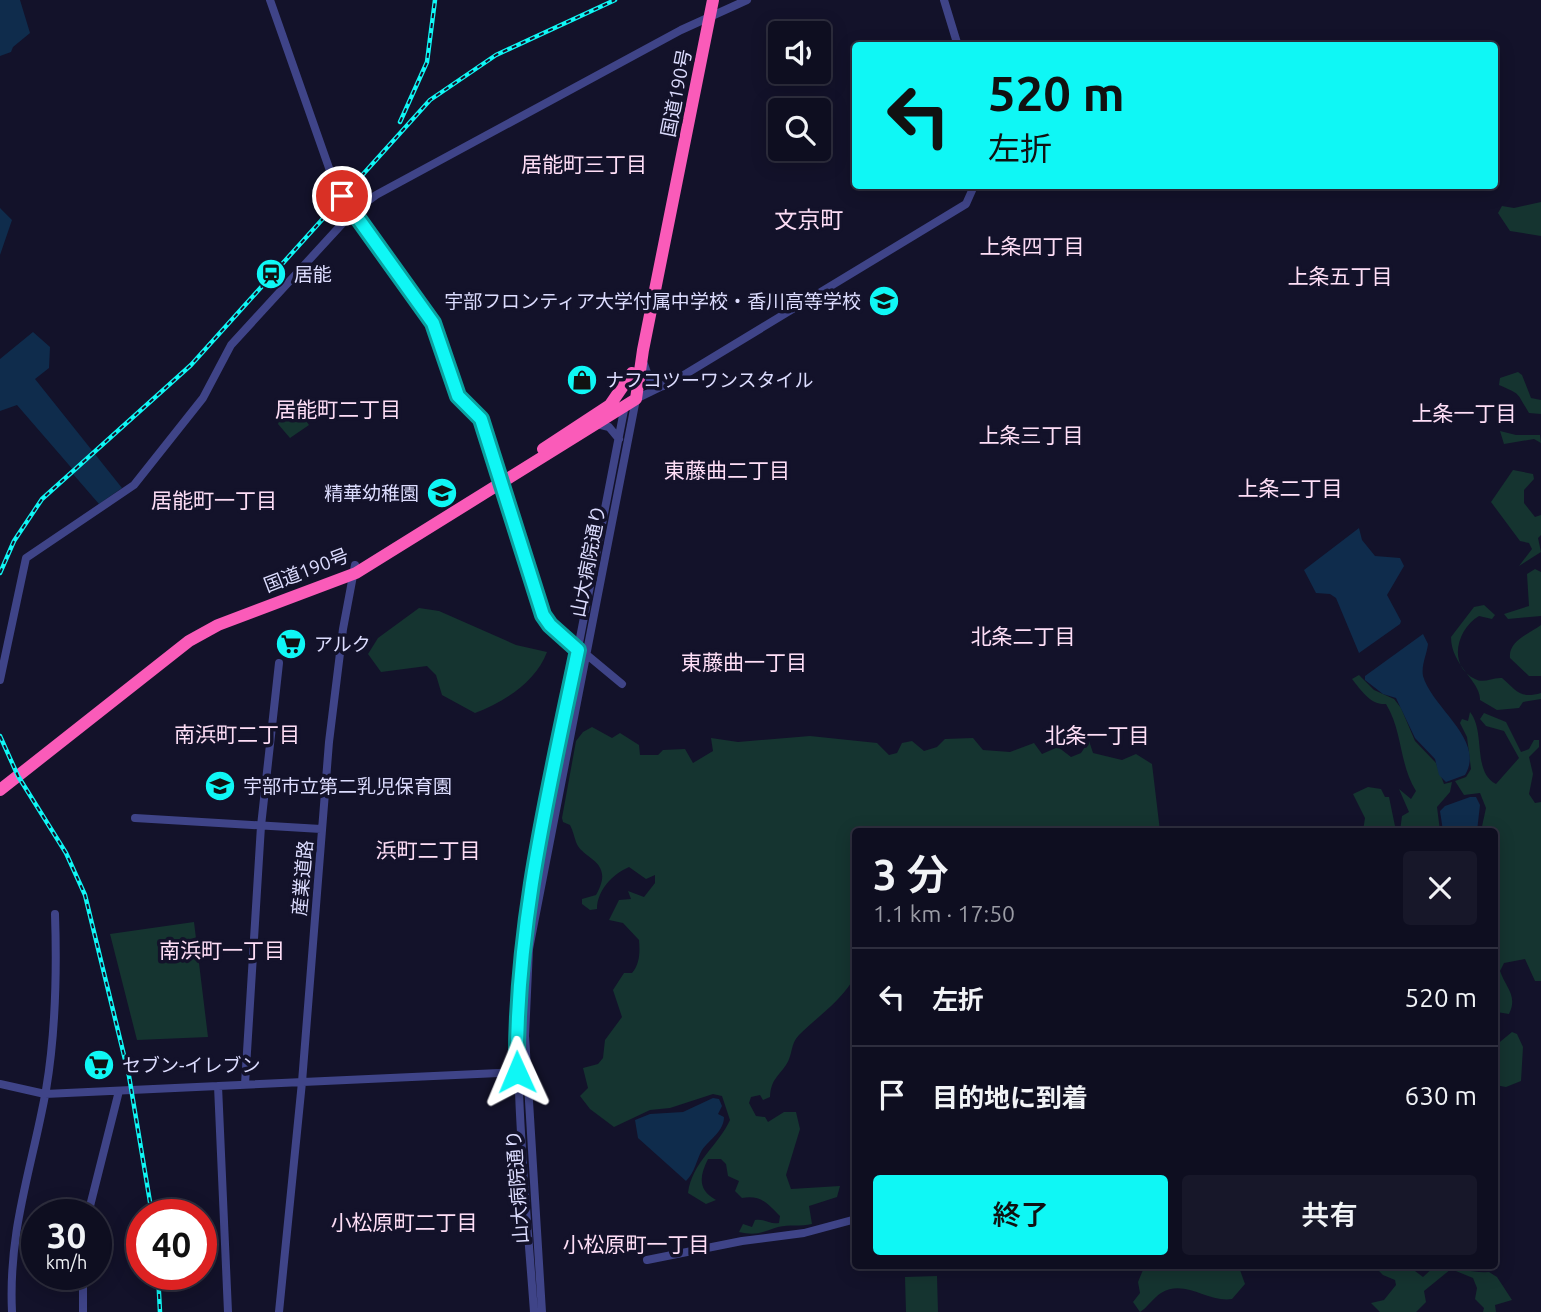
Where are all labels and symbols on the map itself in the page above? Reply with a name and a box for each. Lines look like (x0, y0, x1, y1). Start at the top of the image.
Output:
street label: 国道190号 (657, 47, 695, 139)
district label: 居能町三丁目 (521, 152, 647, 176)
pin (312, 166, 372, 226)
district label: 文京町 (775, 207, 844, 232)
district label: 上条四丁目 (980, 234, 1085, 258)
station icon: 居能 (254, 257, 288, 291)
place label: 居能 (294, 263, 332, 285)
district label: 上条五丁目 (1288, 264, 1393, 288)
school or university icon: 宇部フロンティア大学付属中学校・香川高等学校 (867, 284, 901, 318)
place label: 宇部フロンティア大学付属中学校・香川高等学校 (444, 290, 861, 312)
shop icon: ナフコツーワンスタイル (565, 363, 599, 397)
place label: ナフコツーワンスタイル (605, 369, 814, 391)
district label: 居能町二丁目 (275, 397, 401, 421)
district label: 上条一丁目 (1412, 401, 1517, 425)
district label: 上条三丁目 (979, 423, 1084, 447)
district label: 東藤曲二丁目 (664, 458, 790, 482)
school or university icon: 精華幼稚園 (425, 476, 459, 510)
district label: 上条二丁目 (1238, 476, 1343, 500)
place label: 精華幼稚園 (324, 482, 419, 504)
district label: 居能町一丁目 (151, 488, 277, 512)
street label: 山大病院通り (566, 503, 610, 619)
street label: 国道190号 (260, 544, 352, 596)
district label: 北条二丁目 (971, 624, 1076, 648)
supermarket icon: アルク (274, 627, 308, 661)
place label: アルク (314, 633, 371, 655)
district label: 東藤曲一丁目 (681, 650, 807, 674)
district label: 南浜町二丁目 (174, 722, 300, 746)
district label: 北条一丁目 (1045, 723, 1150, 747)
school or university icon: 宇部市立第二乳児保育園 (203, 769, 237, 803)
place label: 宇部市立第二乳児保育園 (243, 775, 452, 797)
district label: 浜町二丁目 (376, 838, 481, 862)
street label: 産業道路 (288, 839, 316, 917)
district label: 南浜町一丁目 (159, 938, 285, 962)
position arrow (480, 1035, 554, 1109)
supermarket icon: セブン-イレブン (82, 1048, 116, 1082)
place label: セブン-イレブン (122, 1054, 261, 1076)
street label: 山大病院通り (502, 1129, 532, 1245)
speed limit sign: 40 (126, 1199, 217, 1290)
district label: 小松原町二丁目 (331, 1210, 478, 1234)
district label: 小松原町一丁目 (563, 1232, 710, 1256)

